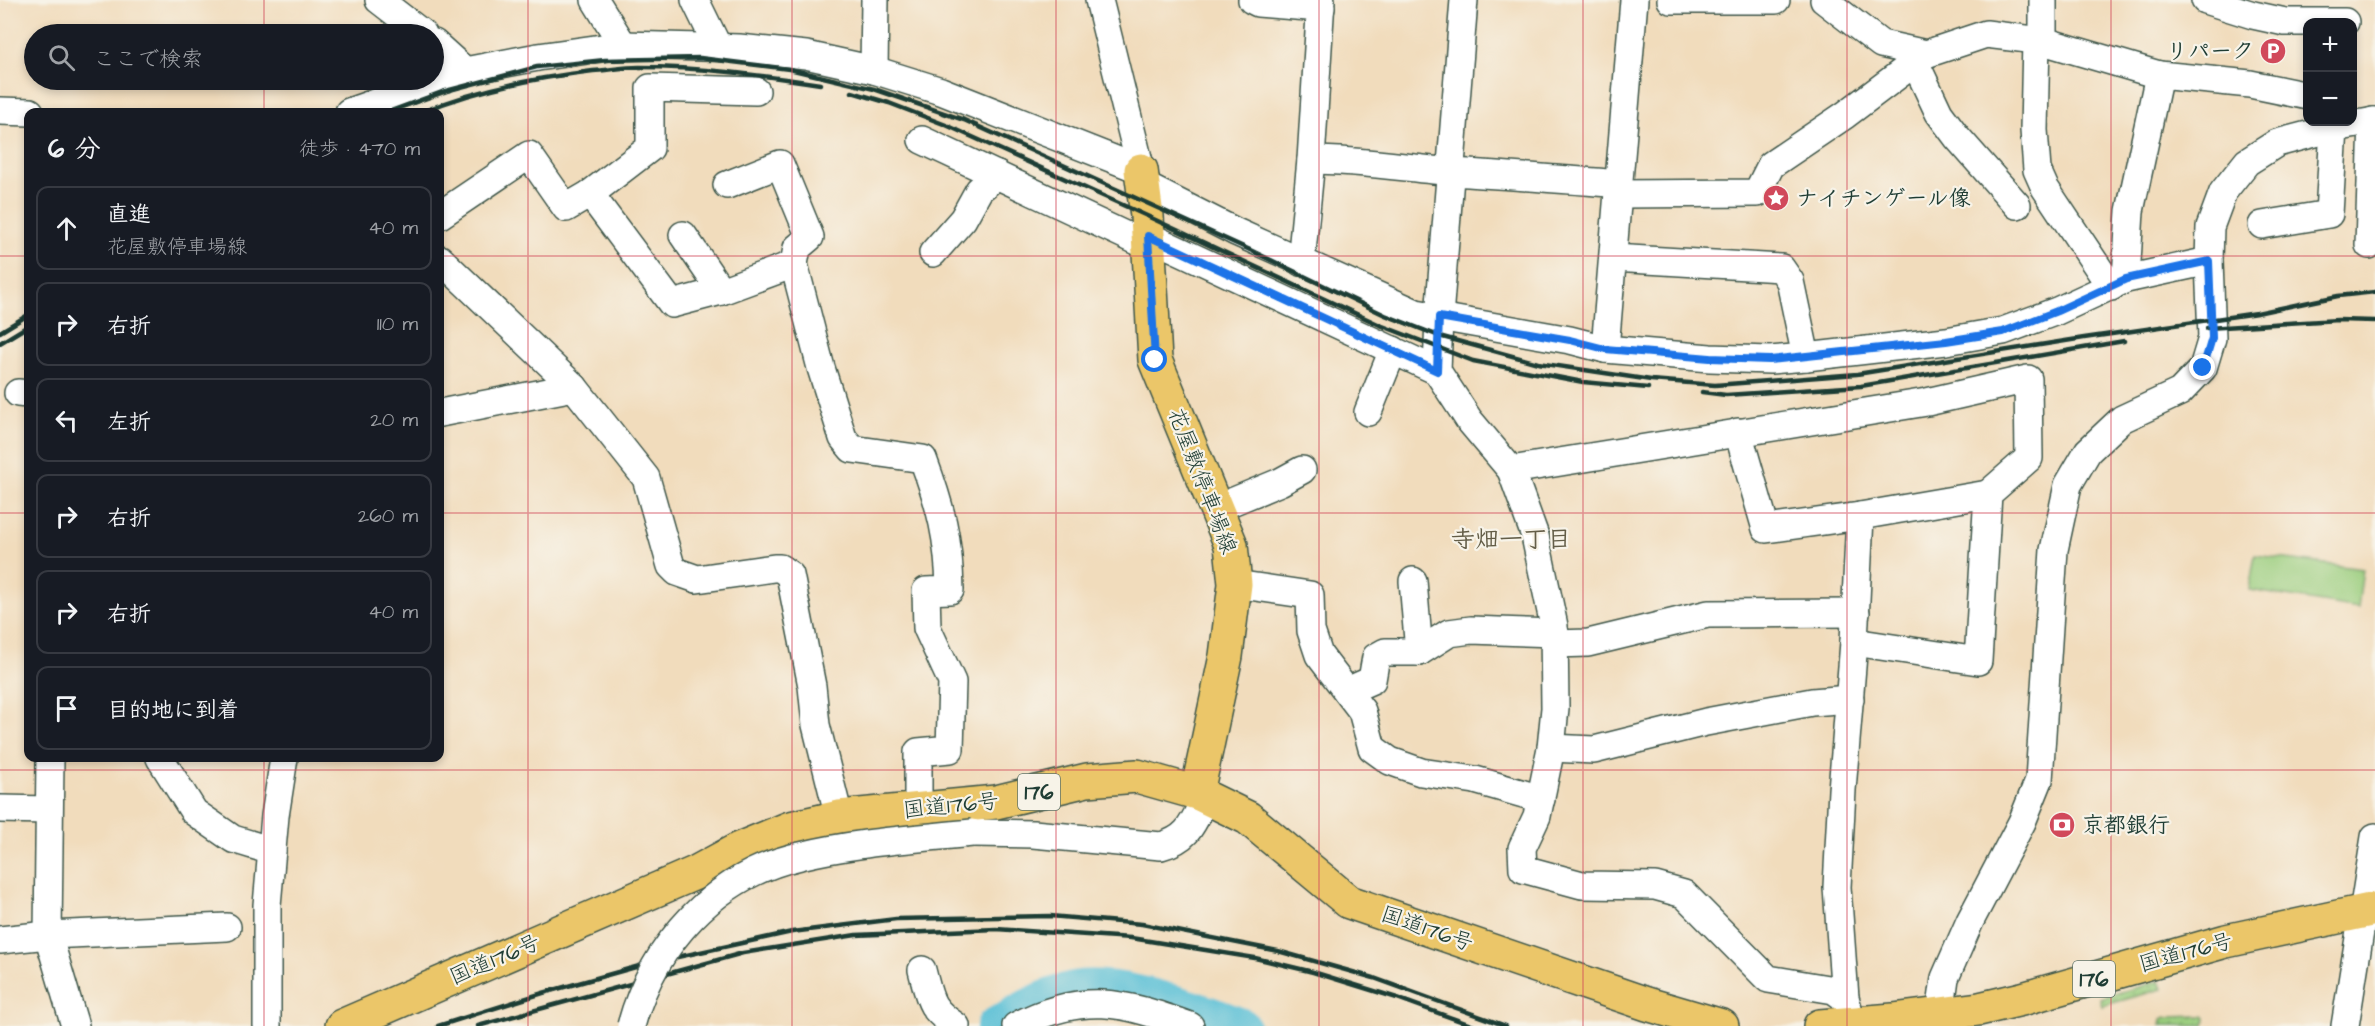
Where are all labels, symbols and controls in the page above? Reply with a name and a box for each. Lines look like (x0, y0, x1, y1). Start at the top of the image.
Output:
map controls (2303, 18, 2357, 126)
button: + (2303, 18, 2357, 72)
search box (24, 24, 444, 90)
place label: リパーク (2166, 36, 2254, 67)
parking icon: リパーク (2258, 36, 2288, 66)
icon: search (45, 41, 78, 74)
text: ここで検索 (93, 44, 203, 75)
button: − (2303, 72, 2357, 126)
text: 6 分 (48, 131, 101, 167)
text: 徒歩 · 470 m (299, 135, 420, 163)
place icon: ナイチンゲール像 (1761, 183, 1791, 213)
place label: ナイチンゲール像 (1796, 183, 1971, 214)
text: 直進 (107, 199, 151, 230)
icon: ahead (50, 212, 83, 245)
text: 40 m (368, 214, 418, 242)
text: 花屋敷停車場線 (107, 233, 247, 261)
icon: right (50, 308, 83, 341)
text: 110 m (377, 310, 418, 338)
text: 右折 (107, 311, 151, 342)
route start (1141, 346, 1167, 372)
route end (2189, 354, 2215, 380)
icon: left (50, 404, 83, 437)
street label: 花屋敷停車場線 (1160, 404, 1244, 558)
text: 20 m (370, 406, 418, 434)
text: 左折 (107, 407, 151, 438)
icon: right (50, 500, 83, 533)
text: 260 m (358, 502, 418, 530)
text: 右折 (107, 503, 151, 534)
district label: 寺畑一丁目 (1451, 523, 1571, 557)
icon: right (50, 596, 83, 629)
text: 40 m (368, 598, 418, 626)
text: 右折 (107, 599, 151, 630)
icon: arrive (50, 692, 83, 725)
text: 目的地に到着 (107, 695, 239, 726)
road number: 176 (1018, 774, 1060, 810)
street label: 国道176号 (902, 786, 1000, 826)
bank icon: 京都銀行 (2047, 810, 2077, 840)
place label: 京都銀行 (2082, 810, 2170, 841)
street label: 国道176号 (1376, 899, 1478, 959)
street label: 国道176号 (2136, 926, 2236, 980)
street label: 国道176号 (445, 927, 545, 993)
road number: 176 (2073, 961, 2115, 997)

